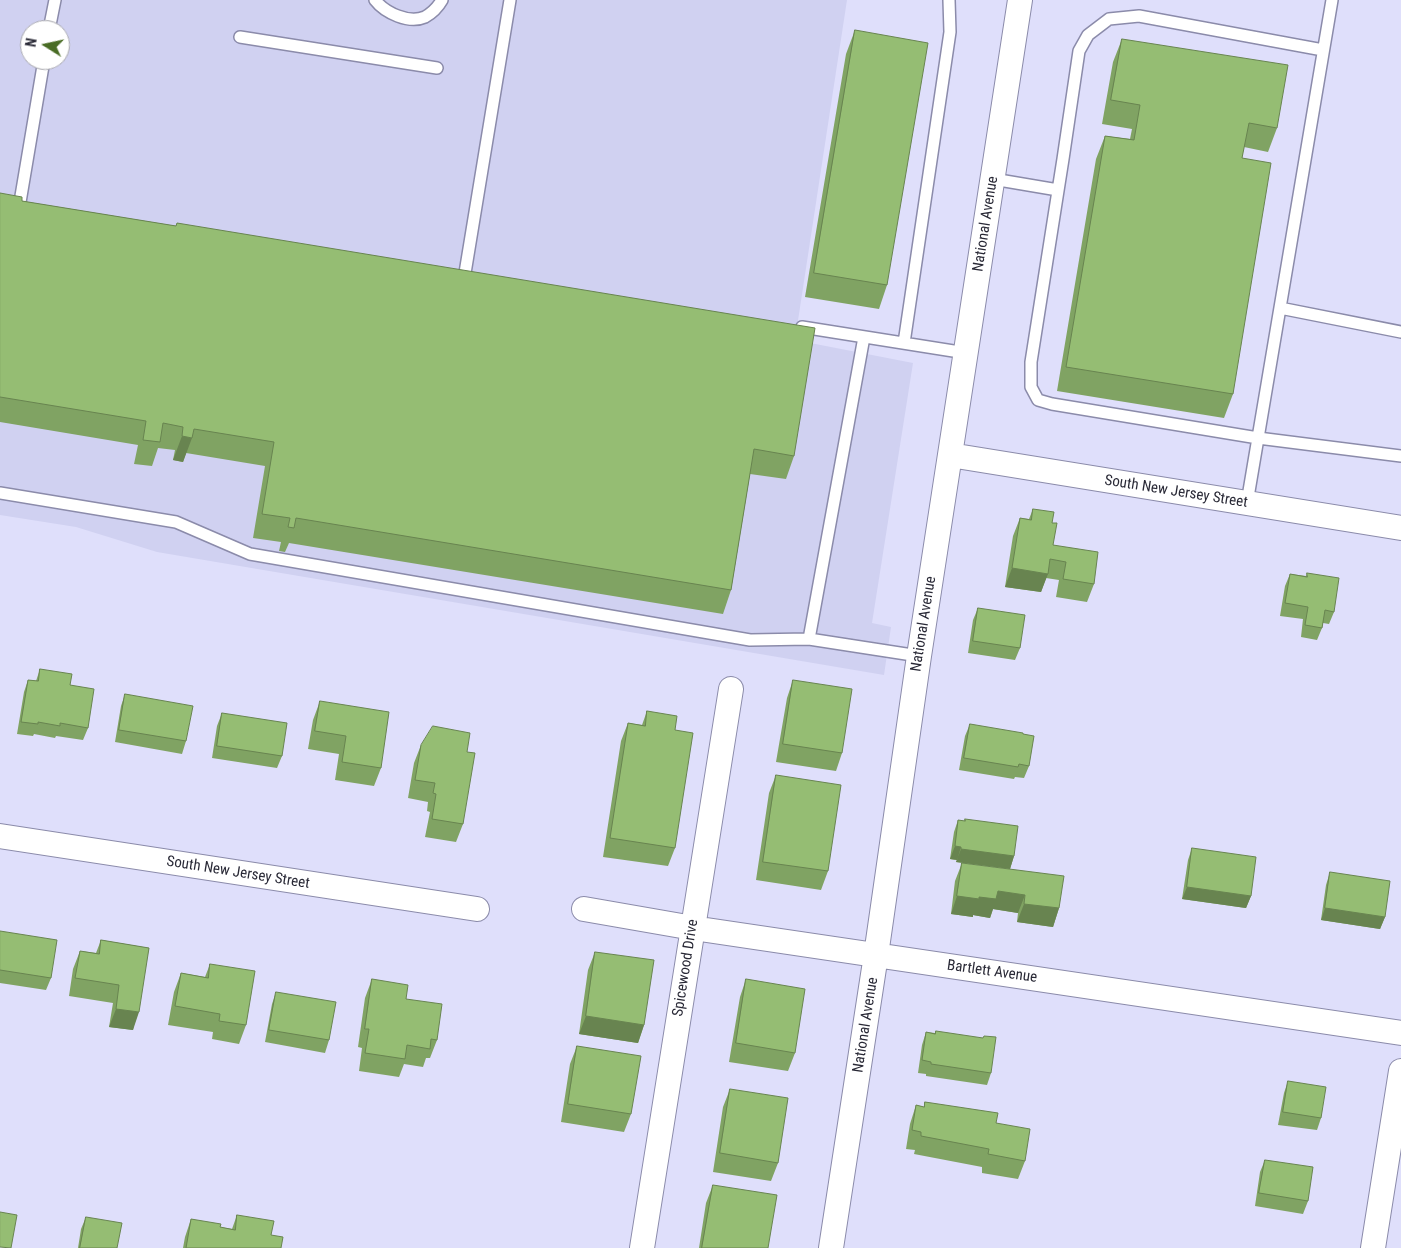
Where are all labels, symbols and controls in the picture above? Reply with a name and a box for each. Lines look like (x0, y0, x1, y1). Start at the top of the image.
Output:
north arrow (20, 20, 70, 70)
text: N (23, 37, 40, 48)
street label: National Avenue (970, 175, 1002, 273)
street label: South New Jersey Street (1103, 472, 1249, 512)
street label: National Avenue (908, 575, 940, 673)
street label: South New Jersey Street (165, 853, 311, 893)
street label: Spicewood Drive (669, 918, 703, 1018)
street label: Bartlett Avenue (946, 957, 1038, 987)
street label: National Avenue (850, 976, 882, 1074)

